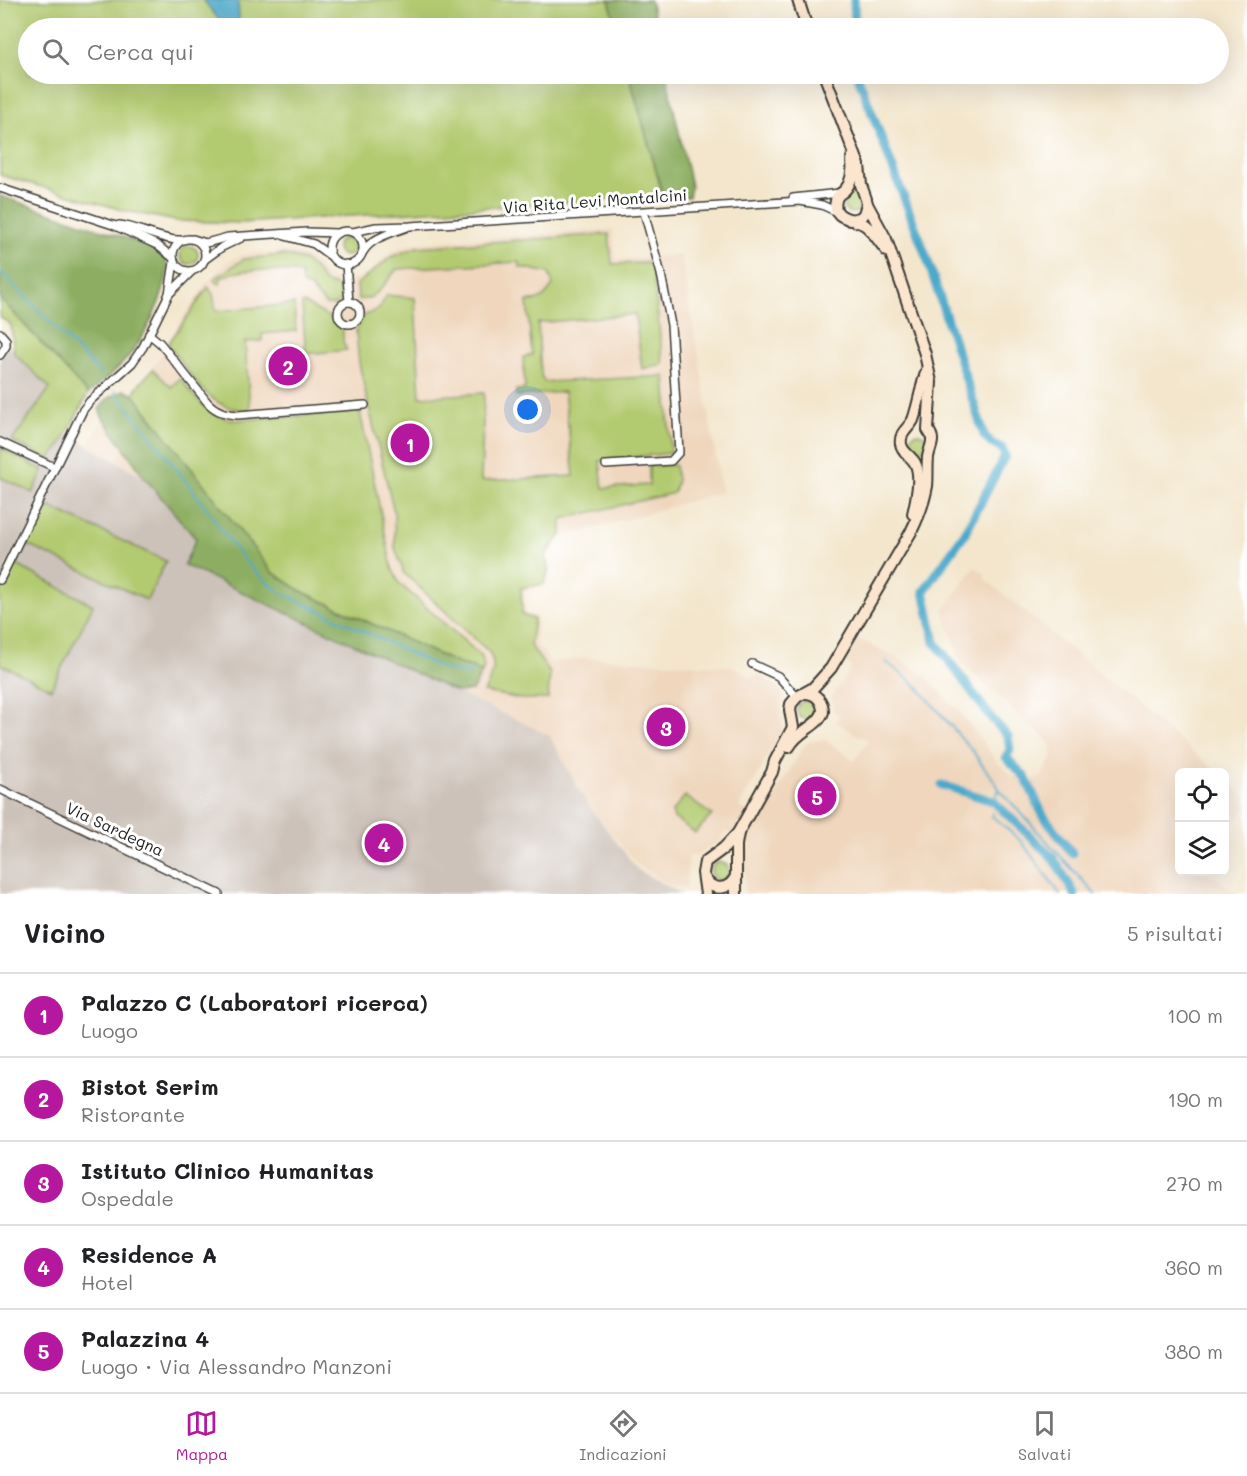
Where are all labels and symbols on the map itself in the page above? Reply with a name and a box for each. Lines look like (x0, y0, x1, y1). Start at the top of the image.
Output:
street label: Via Rita Levi Montalcini (502, 184, 688, 217)
pin: 2 (268, 344, 308, 388)
your location (513, 395, 542, 424)
pin: 1 (390, 420, 430, 466)
pin: 3 (646, 704, 686, 750)
pin: 5 (798, 774, 836, 818)
street label: Via Sardegna (63, 797, 167, 860)
pin: 4 (364, 820, 404, 866)

